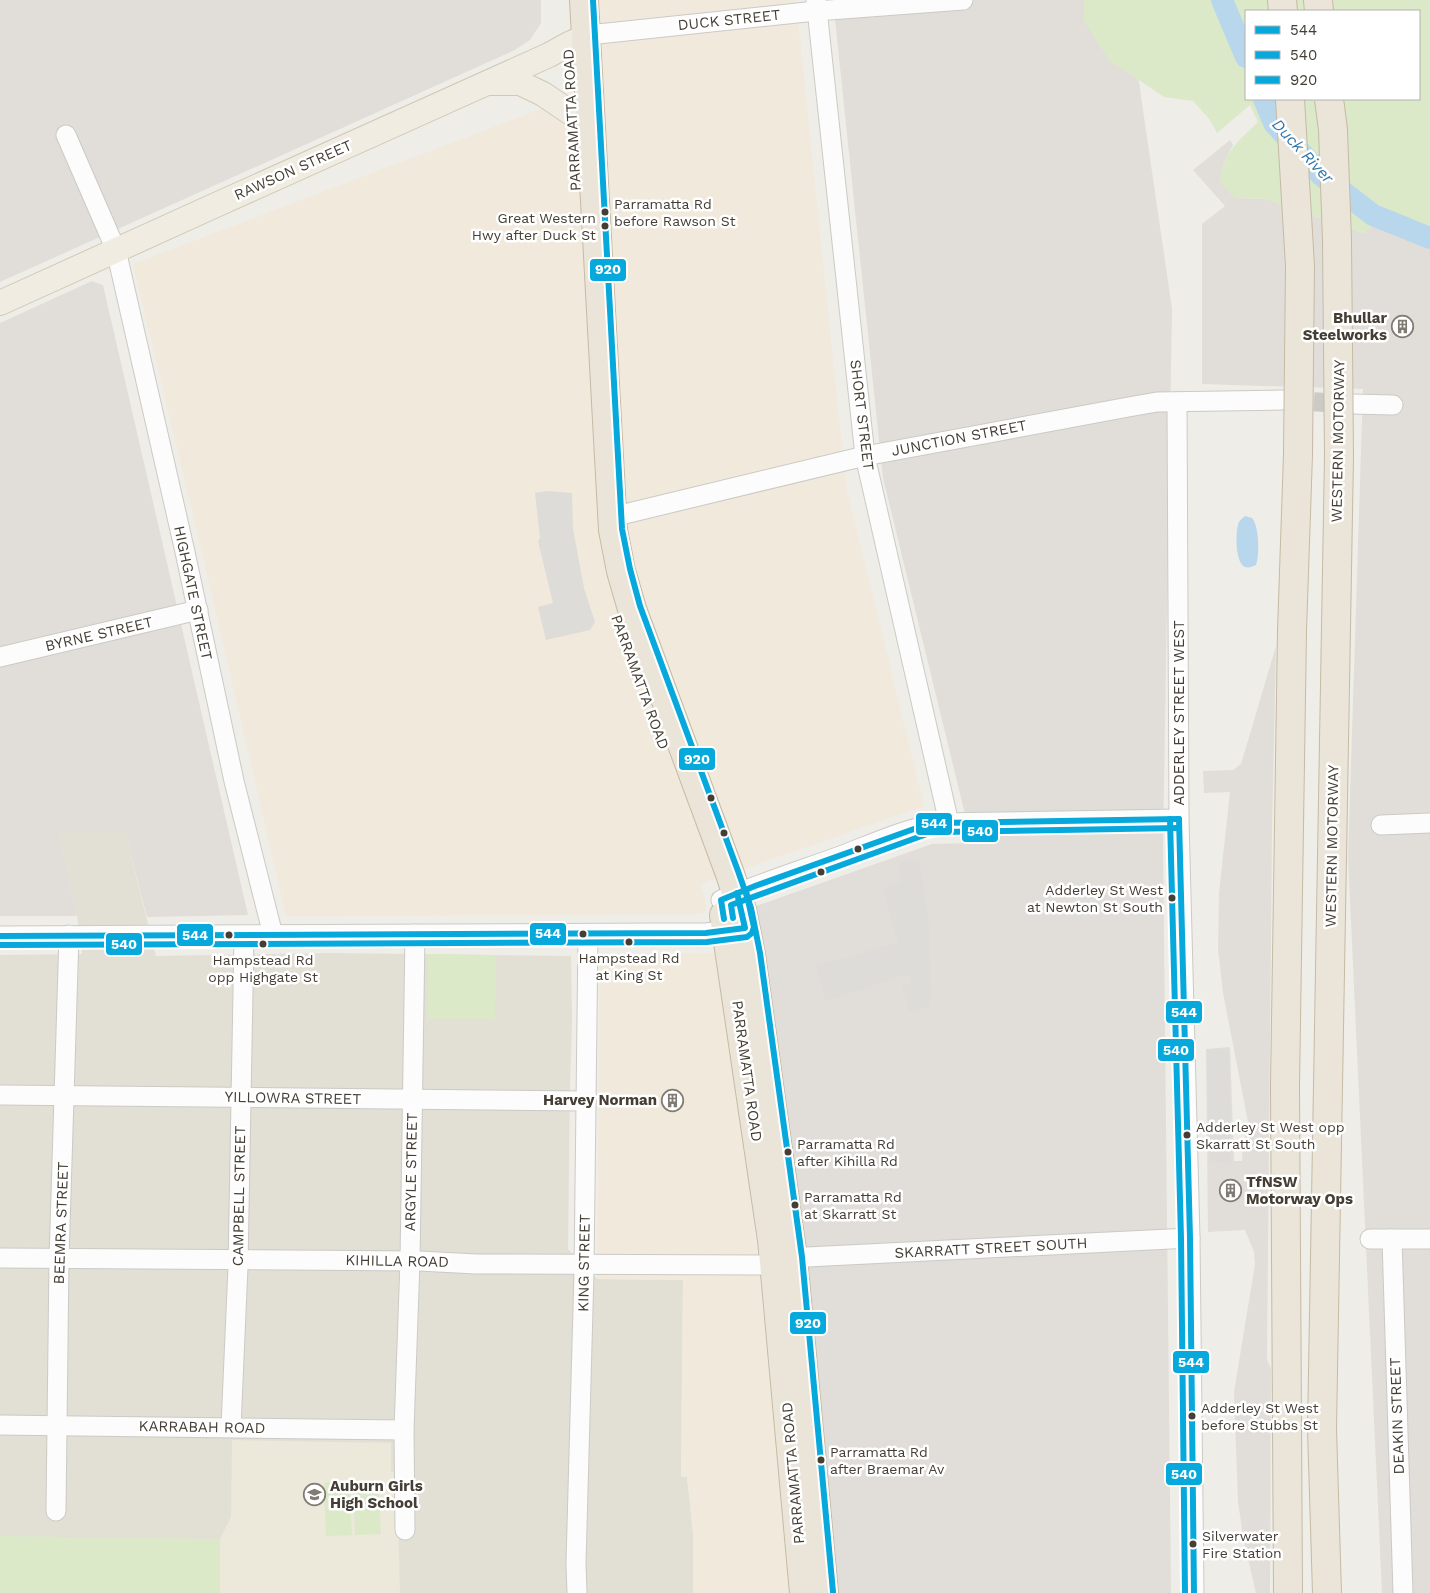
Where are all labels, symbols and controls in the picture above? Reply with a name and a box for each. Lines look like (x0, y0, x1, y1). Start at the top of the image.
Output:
street label: DUCK STREET (677, 6, 781, 34)
legend (1245, 10, 1420, 100)
text: 544 (1290, 21, 1317, 39)
text: 540 (1290, 46, 1317, 64)
street label: PARRAMATTA ROAD (559, 49, 585, 191)
text: 920 (1290, 71, 1317, 89)
water label: Duck River (1268, 115, 1338, 188)
street label: RAWSON STREET (231, 136, 355, 204)
place label: Parramatta Rd before Rawson St (614, 196, 736, 229)
marker: Parramatta Rd before Rawson St (600, 207, 610, 217)
place label: Great Western Hwy after Duck St (472, 210, 596, 243)
marker: Great Western Hwy after Duck St (600, 221, 610, 231)
line badge: 920 (589, 258, 627, 282)
text: 920 (595, 261, 621, 277)
place label: Bhullar Steelworks (1303, 309, 1388, 344)
building icon: Bhullar Steelworks (1391, 315, 1415, 339)
street label: SHORT STREET (846, 358, 878, 472)
street label: WESTERN MOTORWAY (1328, 359, 1348, 523)
street label: JUNCTION STREET (890, 416, 1028, 460)
street label: HIGHGATE STREET (170, 524, 216, 662)
street label: PARRAMATTA ROAD (607, 612, 673, 752)
street label: BYRNE STREET (43, 613, 155, 655)
street label: ADDERLEY STREET WEST (1170, 620, 1188, 806)
line badge: 920 (678, 747, 716, 771)
text: 920 (684, 751, 710, 767)
street label: WESTERN MOTORWAY (1322, 764, 1342, 928)
unlabelled marker (706, 793, 716, 803)
line badge: 544 (915, 812, 953, 836)
text: 544 (921, 815, 947, 831)
line badge: 540 (961, 819, 999, 843)
text: 540 (967, 823, 993, 839)
unlabelled marker (719, 828, 729, 838)
unlabelled marker (853, 844, 863, 854)
unlabelled marker (816, 867, 826, 877)
place label: Adderley St West at Newton St South (1027, 882, 1163, 915)
marker: Adderley St West at Newton St South (1167, 893, 1177, 903)
line badge: 544 (529, 922, 567, 946)
line badge: 544 (176, 923, 214, 947)
text: 544 (535, 925, 561, 941)
text: 544 (182, 927, 208, 943)
unlabelled marker (578, 929, 588, 939)
unlabelled marker (224, 930, 234, 940)
line badge: 540 (105, 932, 143, 956)
text: 540 (111, 936, 137, 952)
marker: Hampstead Rd at King St (624, 937, 634, 947)
marker: Hampstead Rd opp Highgate St (258, 939, 268, 949)
place label: Hampstead Rd at King St (579, 950, 679, 983)
place label: Hampstead Rd opp Highgate St (208, 952, 318, 985)
street label: PARRAMATTA ROAD (728, 999, 766, 1143)
line badge: 544 (1165, 1000, 1203, 1024)
text: 544 (1171, 1004, 1197, 1020)
line badge: 540 (1157, 1038, 1195, 1062)
text: 540 (1163, 1042, 1189, 1058)
street label: YILLOWRA STREET (225, 1088, 361, 1108)
building icon: Harvey Norman (661, 1088, 685, 1112)
place label: Harvey Norman (543, 1091, 657, 1109)
street label: ARGYLE STREET (401, 1112, 421, 1232)
place label: Adderley St West opp Skarratt St South (1196, 1119, 1344, 1152)
street label: CAMPBELL STREET (229, 1126, 249, 1266)
marker: Adderley St West opp Skarratt St South (1182, 1130, 1192, 1140)
place label: Parramatta Rd after Kihilla Rd (797, 1136, 898, 1169)
marker: Parramatta Rd after Kihilla Rd (783, 1147, 793, 1157)
street label: BEEMRA STREET (50, 1161, 72, 1285)
place label: TfNSW Motorway Ops (1246, 1173, 1353, 1208)
building icon: TfNSW Motorway Ops (1218, 1179, 1242, 1203)
place label: Parramatta Rd at Skarratt St (804, 1189, 902, 1222)
marker: Parramatta Rd at Skarratt St (790, 1200, 800, 1210)
street label: KING STREET (574, 1214, 594, 1312)
street label: SKARRATT STREET SOUTH (894, 1234, 1088, 1262)
street label: KIHILLA ROAD (345, 1251, 449, 1271)
line badge: 920 (789, 1311, 827, 1335)
text: 920 (795, 1315, 821, 1331)
line badge: 544 (1172, 1350, 1210, 1374)
text: 544 (1178, 1354, 1204, 1370)
street label: DEAKIN STREET (1386, 1357, 1408, 1475)
place label: Adderley St West before Stubbs St (1201, 1400, 1319, 1433)
street label: PARRAMATTA ROAD (778, 1401, 808, 1545)
marker: Adderley St West before Stubbs St (1187, 1411, 1197, 1421)
street label: KARRABAH ROAD (138, 1417, 266, 1437)
place label: Parramatta Rd after Braemar Av (830, 1444, 945, 1477)
marker: Parramatta Rd after Braemar Av (816, 1455, 826, 1465)
line badge: 540 (1165, 1462, 1203, 1486)
text: 540 (1171, 1466, 1197, 1482)
place label: Auburn Girls High School (330, 1477, 423, 1512)
school or university icon: Auburn Girls High School (302, 1483, 326, 1507)
place label: Silverwater Fire Station (1202, 1528, 1282, 1561)
marker: Silverwater Fire Station (1188, 1539, 1198, 1549)

